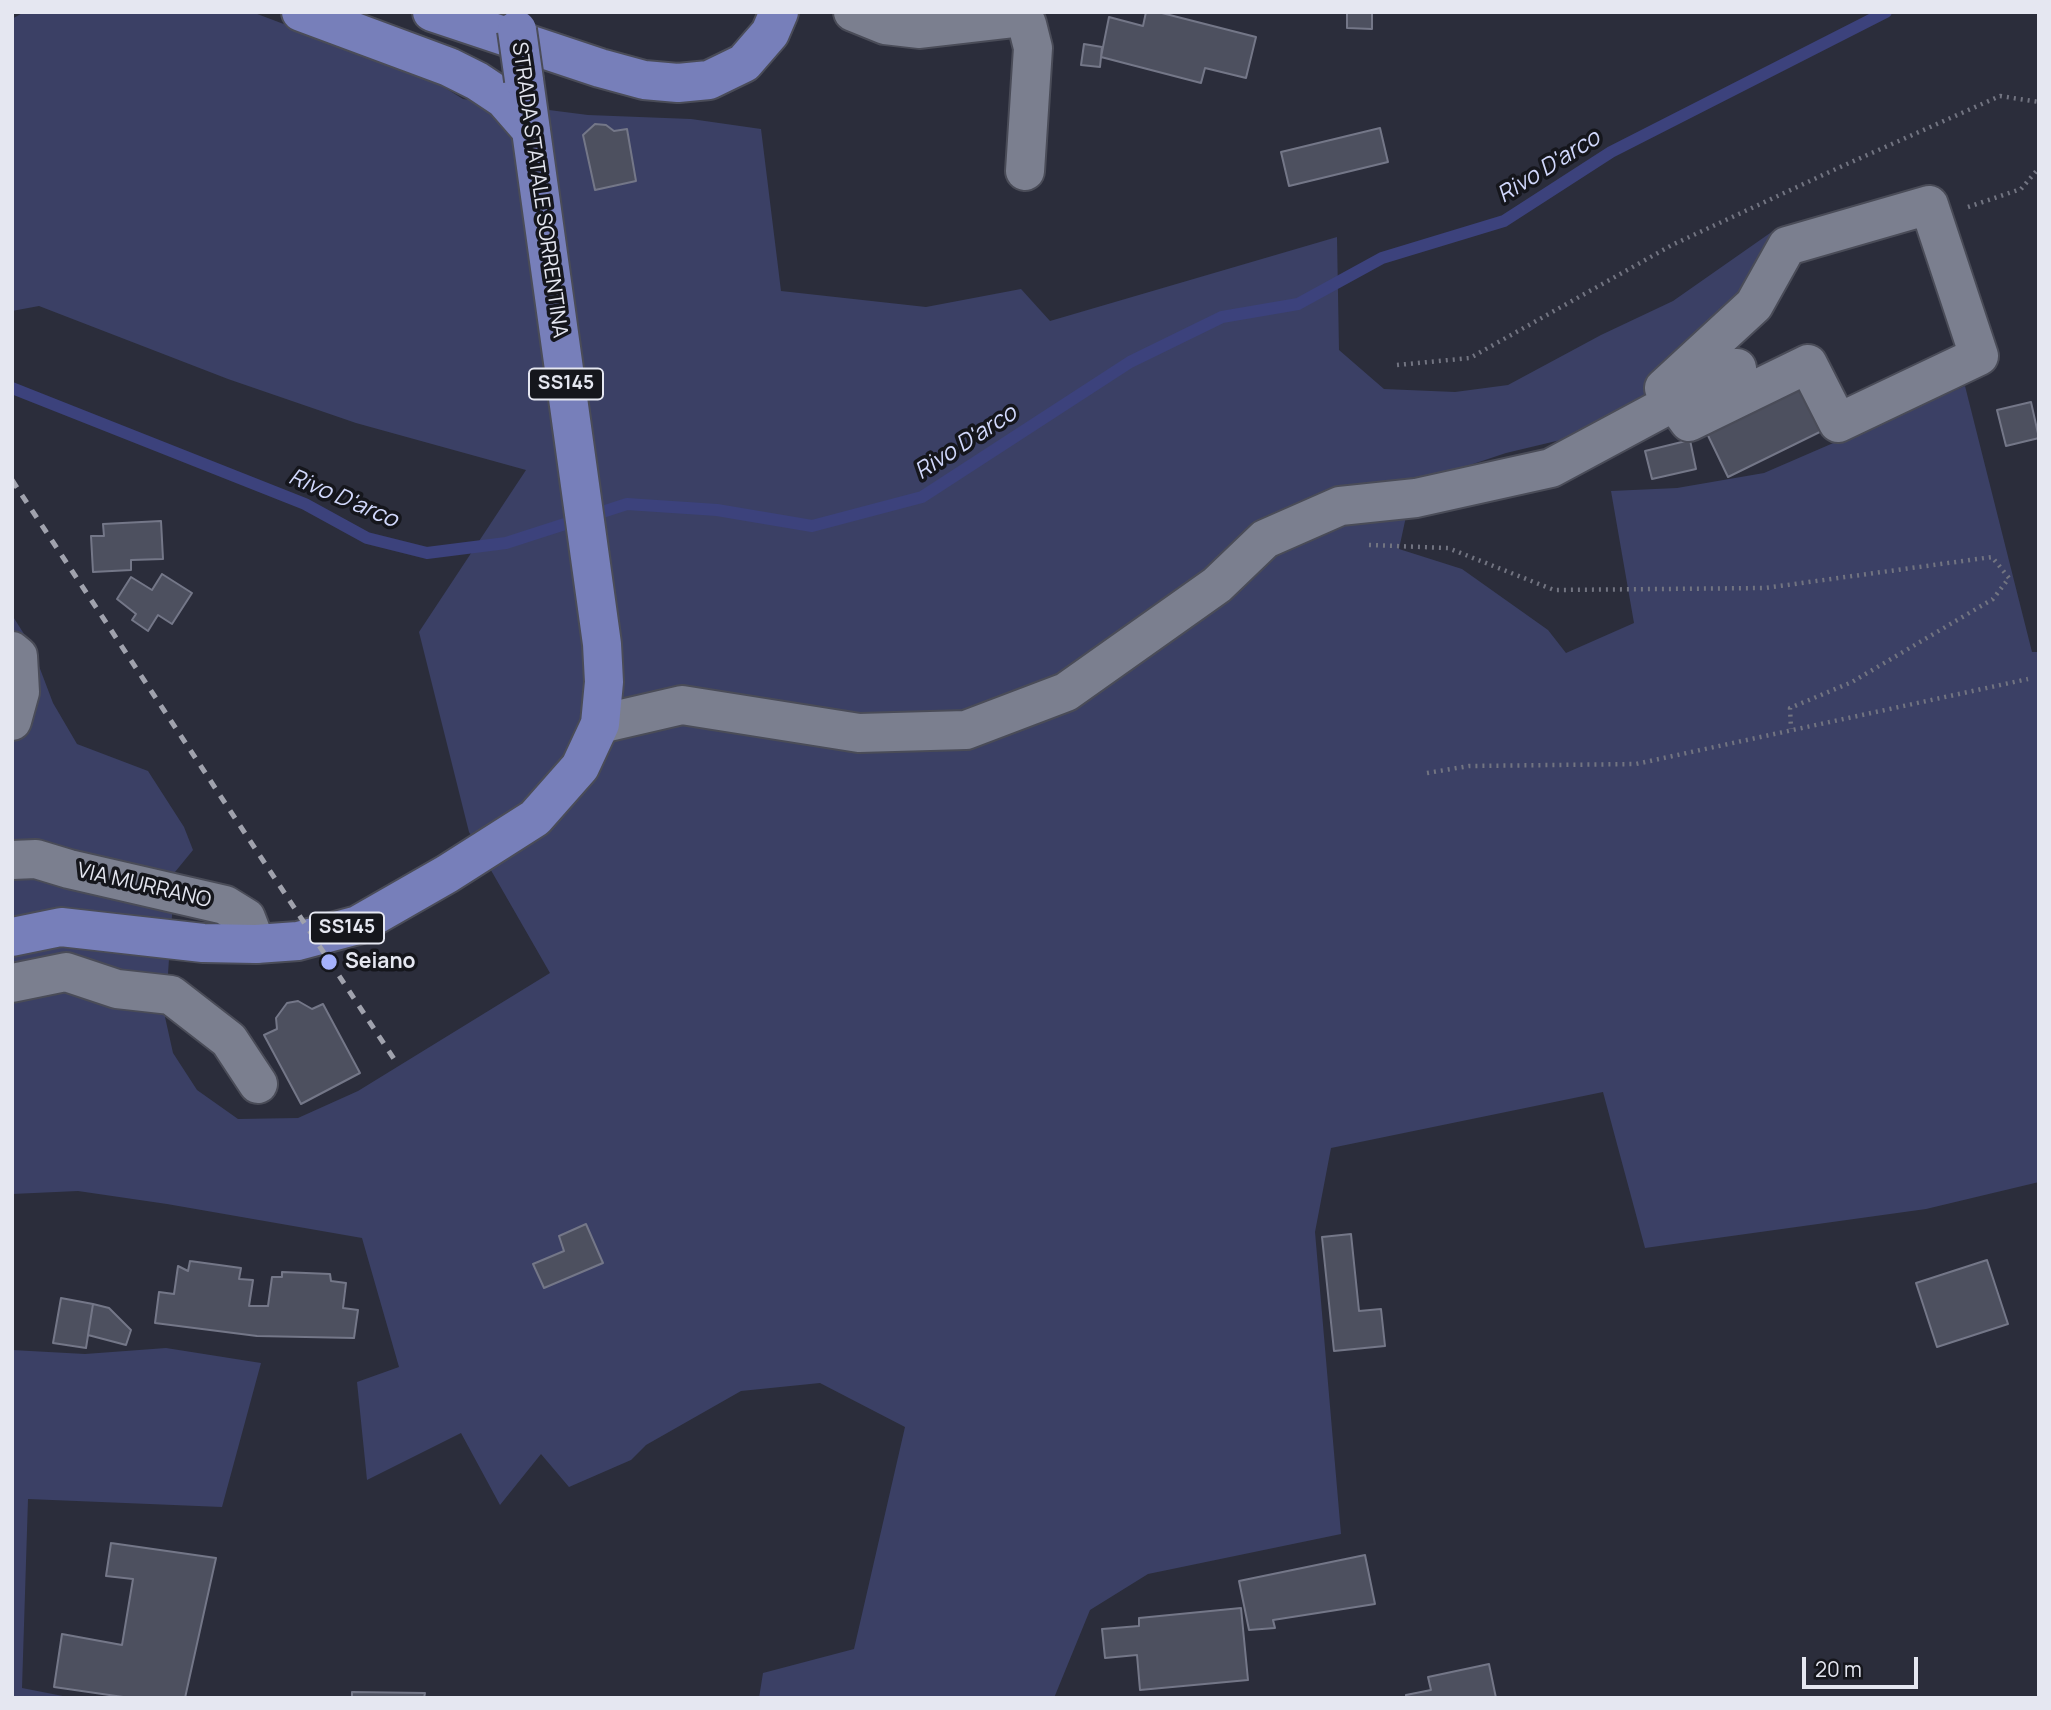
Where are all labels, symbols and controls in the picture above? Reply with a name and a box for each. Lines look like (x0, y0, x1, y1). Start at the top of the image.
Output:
street label: STRADA STATALE SORRENTINA (506, 40, 572, 340)
water label: Rivo D'arco (1493, 125, 1605, 209)
road number: SS145 (529, 368, 603, 400)
water label: Rivo D'arco (910, 400, 1022, 486)
water label: Rivo D'arco (284, 464, 402, 534)
street label: VIA MURRANO (75, 858, 213, 914)
road number: SS145 (310, 912, 384, 944)
place label: Seiano (345, 949, 415, 975)
marker: Seiano (319, 952, 339, 972)
scale bar (1806, 1644, 1922, 1688)
text: 20 m (1815, 1655, 1862, 1683)

